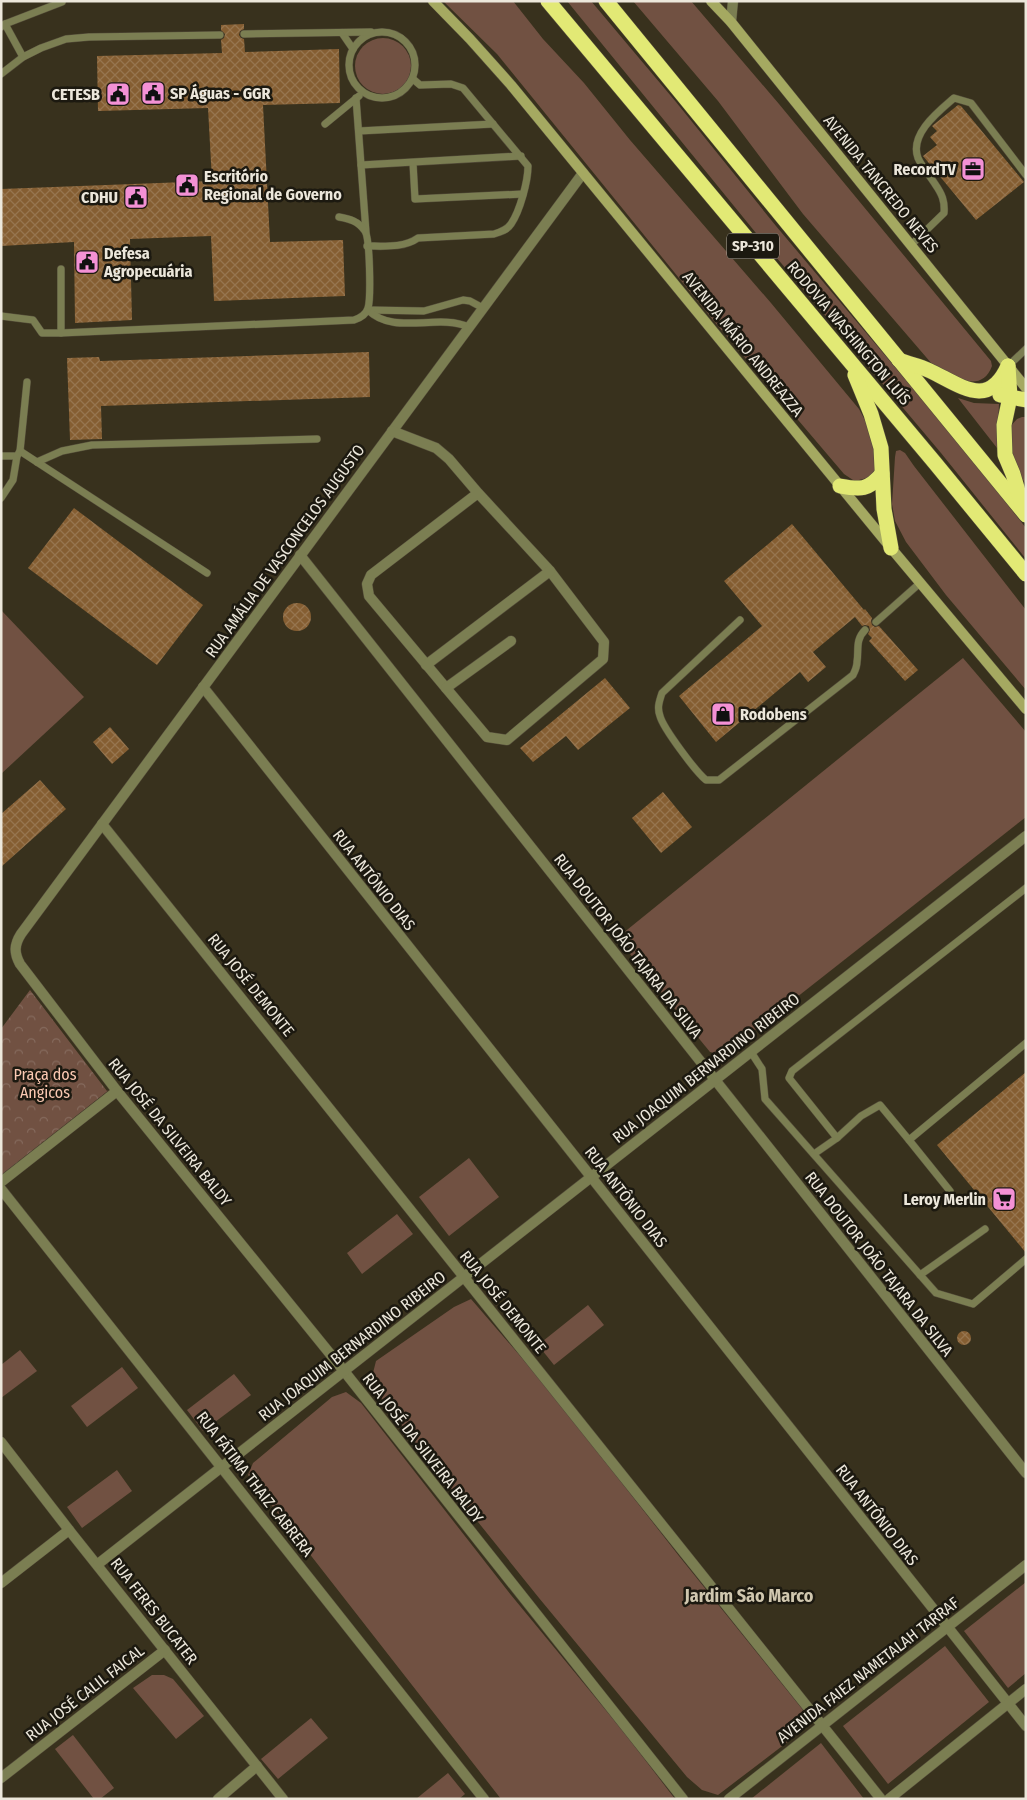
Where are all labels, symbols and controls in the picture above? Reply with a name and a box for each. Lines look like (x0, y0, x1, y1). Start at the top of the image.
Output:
public building icon: SP Águas - GGR (140, 80, 166, 106)
public building icon: CETESB (105, 81, 131, 107)
place label: SP Águas - GGR (170, 83, 272, 103)
place label: CETESB (52, 85, 100, 104)
street label: AVENIDA TANCREDO NEVES (820, 111, 943, 257)
office icon: RecordTV (960, 156, 986, 182)
place label: RecordTV (894, 160, 957, 179)
place label: Escritório Regional de Governo (204, 167, 342, 204)
public building icon: Escritório Regional de Governo (174, 172, 200, 198)
public building icon: CDHU (123, 184, 149, 210)
place label: CDHU (81, 188, 118, 207)
road number: SP-310 (727, 234, 779, 258)
place label: Defesa Agropecuária (103, 244, 192, 281)
public building icon: Defesa Agropecuária (74, 249, 100, 275)
street label: RODOVIA WASHINGTON LUÍS (783, 257, 915, 409)
street label: AVENIDA MÁRIO ANDREAZZA (679, 268, 808, 421)
street label: RUA AMÁLIA DE VASCONCELOS AUGUSTO (201, 441, 369, 661)
shop icon: Rodobens (710, 701, 736, 727)
place label: Rodobens (740, 705, 807, 724)
street label: RUA ANTÔNIO DIAS (329, 825, 420, 934)
street label: RUA DOUTOR JOÃO TAJARA DA SILVA (550, 850, 706, 1042)
street label: RUA JOSÉ DEMONTE (204, 930, 298, 1040)
street label: RUA JOAQUIM BERNARDINO RIBEIRO (609, 989, 803, 1147)
street label: RUA JOSÉ DA SILVEIRA BALDY (104, 1054, 236, 1210)
park label: Praça dos Angicos (13, 1065, 77, 1102)
street label: RUA ANTÔNIO DIAS (581, 1142, 672, 1251)
street label: RUA DOUTOR JOÃO TAJARA DA SILVA (801, 1168, 957, 1360)
supermarket icon: Leroy Merlin (991, 1186, 1017, 1212)
place label: Leroy Merlin (904, 1190, 986, 1209)
street label: RUA JOSÉ DEMONTE (456, 1247, 550, 1357)
street label: RUA JOAQUIM BERNARDINO RIBEIRO (255, 1267, 449, 1425)
street label: RUA JOSÉ DA SILVEIRA BALDY (359, 1369, 487, 1527)
street label: RUA FÁTIMA THAIZ CABRERA (193, 1408, 318, 1561)
street label: RUA ANTÔNIO DIAS (832, 1460, 923, 1569)
street label: RUA FERES BUCATER (107, 1554, 202, 1668)
district label: Jardim São Marco (684, 1585, 814, 1607)
street label: AVENIDA FAIEZ NAMETALAH TARRAF (773, 1593, 963, 1747)
street label: RUA JOSÉ CALIL FAICAL (22, 1641, 148, 1745)

